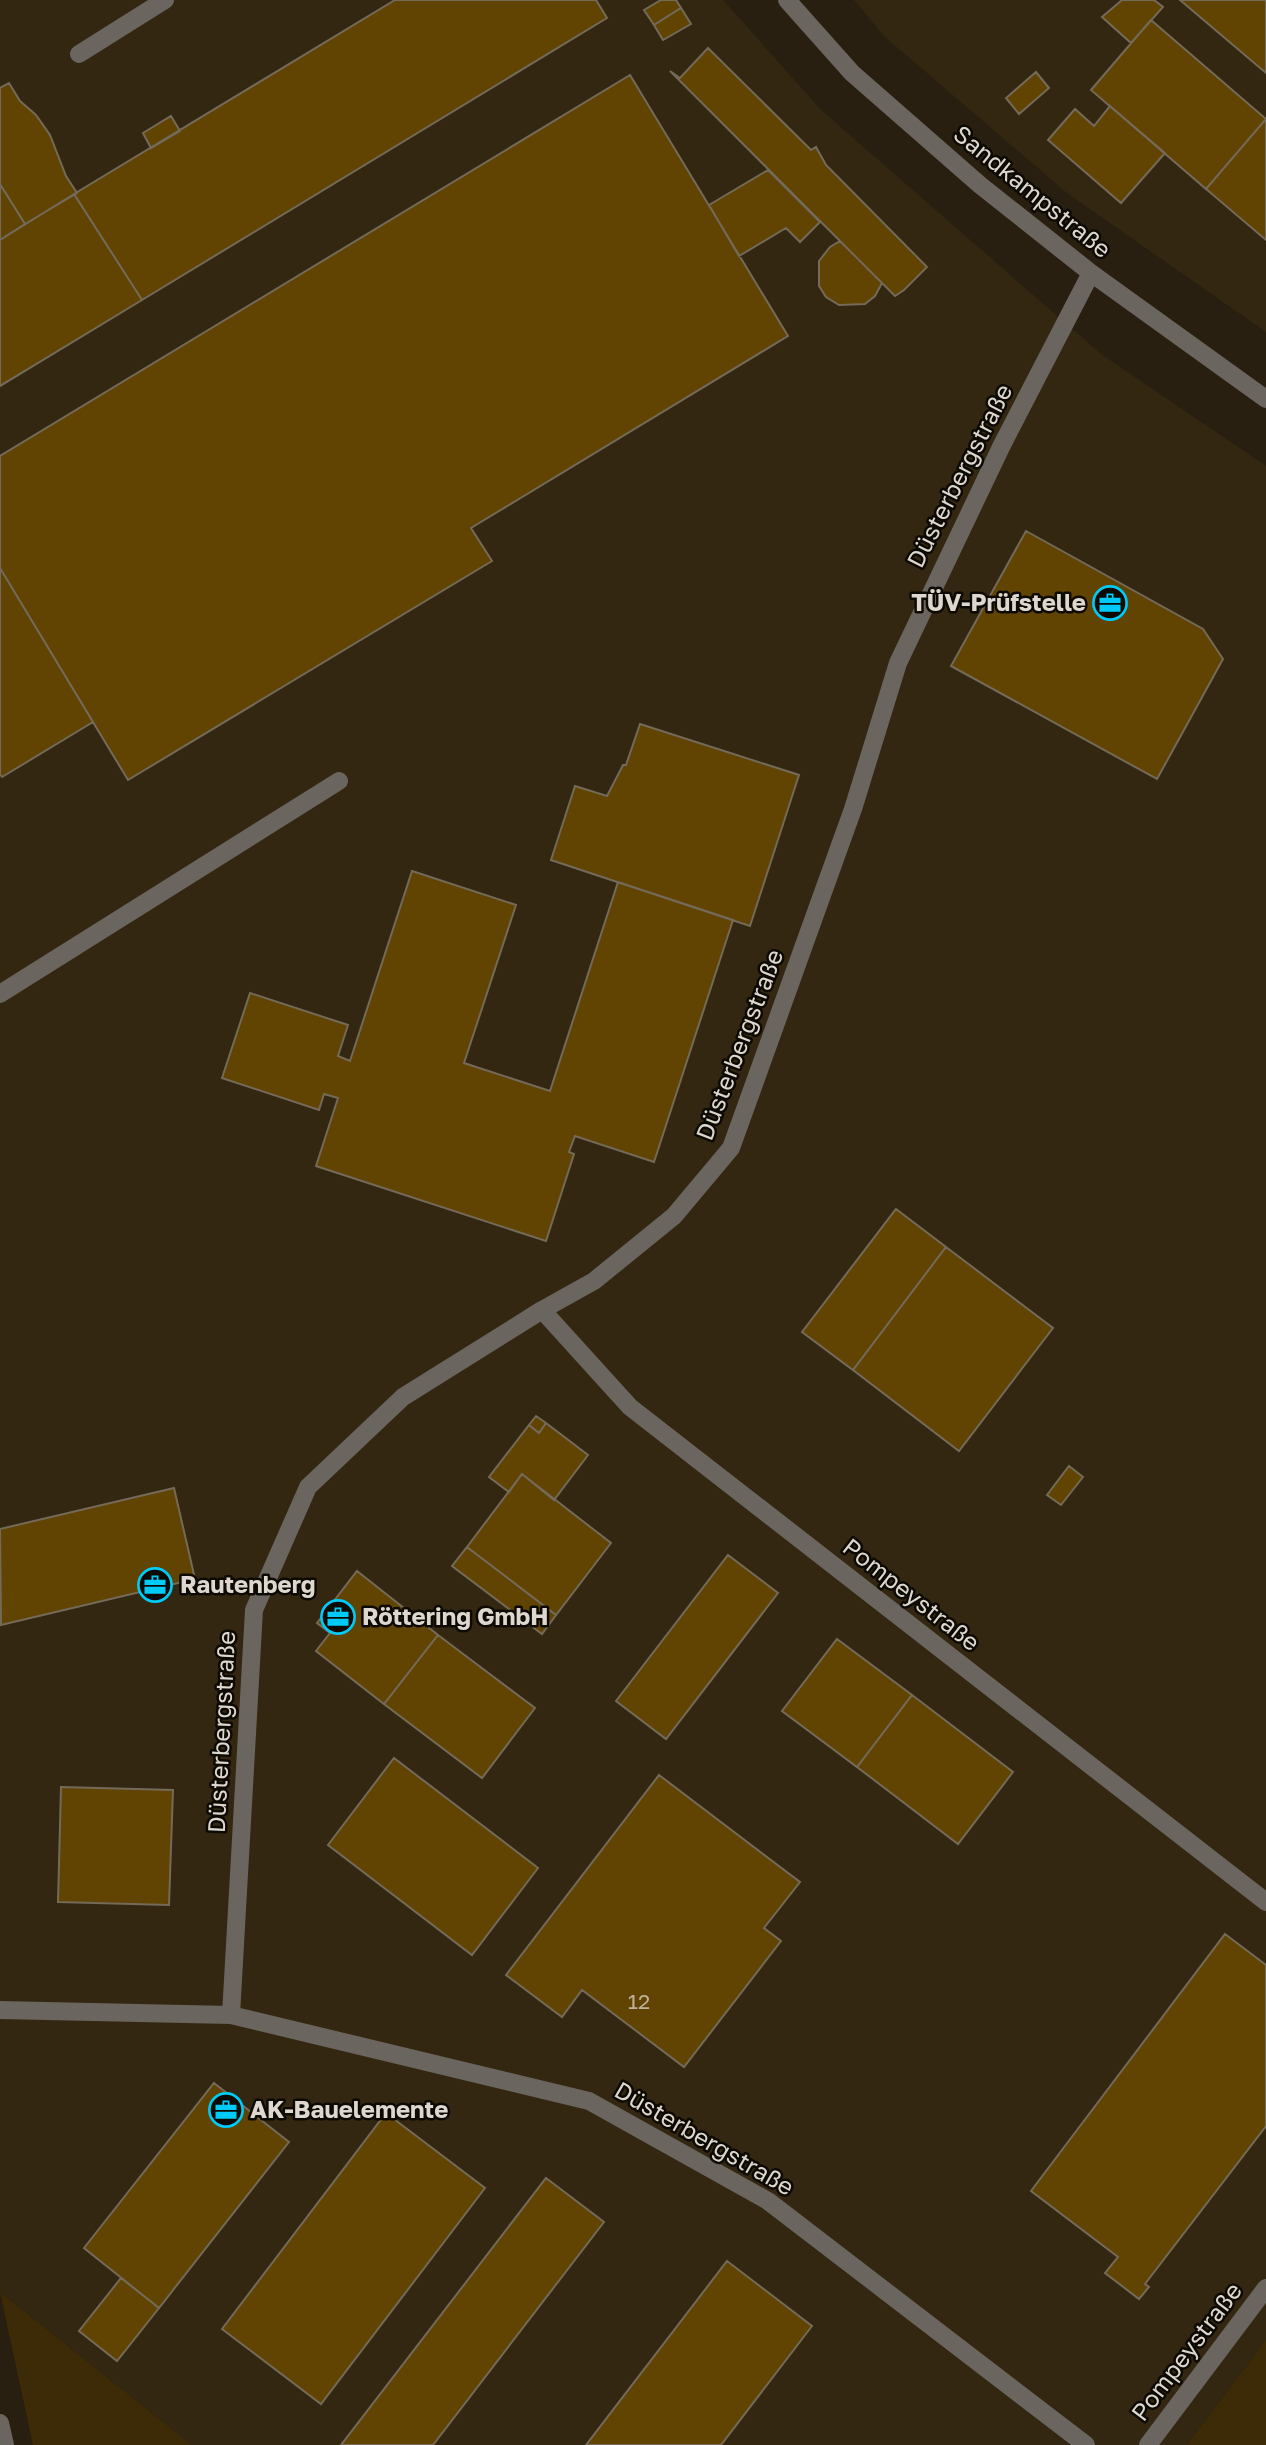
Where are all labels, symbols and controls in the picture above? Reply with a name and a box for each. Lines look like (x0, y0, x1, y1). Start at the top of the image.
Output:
street label: Sandkampstraße (948, 118, 1118, 263)
street label: Düsterbergstraße (900, 379, 1018, 572)
office icon: TÜV-Prüfstelle (1091, 584, 1129, 622)
place label: TÜV-Prüfstelle (911, 587, 1086, 616)
street label: Düsterbergstraße (689, 945, 788, 1144)
street label: Pompeystraße (838, 1531, 986, 1656)
office icon: Rautenberg (136, 1566, 174, 1604)
place label: Rautenberg (180, 1569, 315, 1598)
office icon: Röttering GmbH (319, 1598, 357, 1636)
place label: Röttering GmbH (362, 1601, 549, 1630)
street label: Düsterbergstraße (201, 1630, 240, 1834)
house number: 12 (628, 1988, 650, 2014)
street label: Düsterbergstraße (610, 2075, 800, 2201)
office icon: AK-Bauelemente (207, 2091, 245, 2129)
place label: AK-Bauelemente (250, 2094, 448, 2123)
street label: Pompeystraße (1124, 2276, 1247, 2426)

